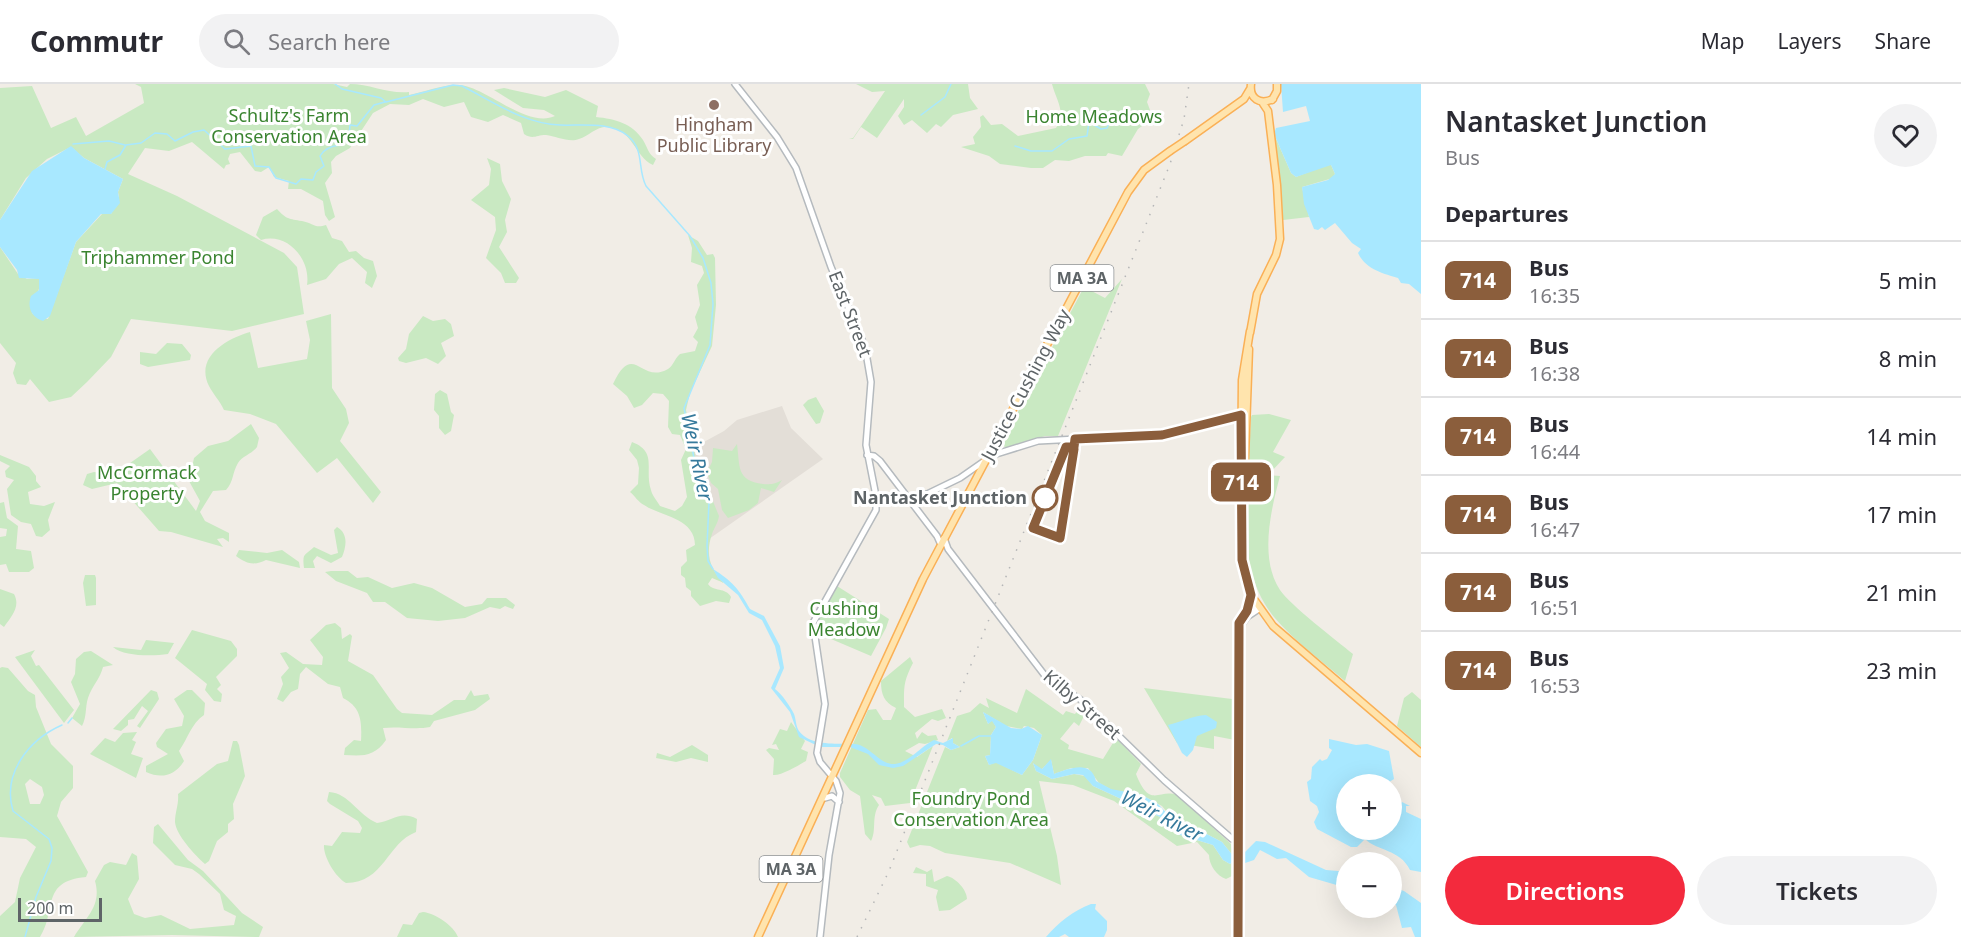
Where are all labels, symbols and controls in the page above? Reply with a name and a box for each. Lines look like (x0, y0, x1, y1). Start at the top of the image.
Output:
search box (199, 14, 619, 68)
text: Commutr (30, 22, 163, 60)
icon: search (220, 25, 253, 58)
text: Search here (268, 26, 390, 56)
text: Map (1701, 27, 1745, 55)
text: Layers (1778, 27, 1842, 55)
text: Share (1875, 27, 1931, 55)
marker: Hingham Public Library (707, 98, 721, 112)
text: Nantasket Junction (1445, 102, 1707, 140)
park label: Schultz's Farm Conservation Area (211, 103, 367, 148)
park label: Home Meadows (1026, 104, 1162, 128)
button: heart (1874, 104, 1937, 167)
place label: Hingham Public Library (657, 112, 772, 157)
text: Bus (1445, 144, 1480, 171)
text: Departures (1445, 198, 1569, 228)
park label: Triphammer Pond (81, 245, 235, 269)
text: Bus (1529, 252, 1569, 282)
road number: MA 3A (1050, 265, 1114, 291)
text: 5 min (1879, 265, 1937, 295)
text: 714 (1460, 266, 1496, 294)
street label: East Street (824, 267, 878, 360)
text: 16:35 (1529, 282, 1580, 309)
street label: Justice Cushing Way (974, 304, 1076, 466)
text: Bus (1529, 330, 1569, 360)
text: 8 min (1879, 343, 1937, 373)
text: 714 (1460, 344, 1496, 372)
text: 16:38 (1529, 360, 1580, 387)
text: Bus (1529, 408, 1569, 438)
water label: Weir River (675, 411, 720, 504)
text: 14 min (1866, 421, 1937, 451)
text: 714 (1460, 422, 1496, 450)
text: 16:44 (1529, 438, 1580, 465)
park label: McCormack Property (97, 460, 197, 505)
line badge: 714 (1206, 462, 1276, 502)
text: 714 (1223, 468, 1259, 496)
place label: Nantasket Junction (853, 485, 1027, 509)
marker: Nantasket Junction (1032, 485, 1058, 511)
text: Bus (1529, 486, 1569, 516)
text: 17 min (1866, 499, 1937, 529)
text: 714 (1460, 500, 1496, 528)
text: 16:47 (1529, 516, 1580, 543)
text: Bus (1529, 564, 1569, 594)
text: 21 min (1866, 577, 1937, 607)
text: 714 (1460, 578, 1496, 606)
text: 16:51 (1529, 594, 1580, 621)
park label: Cushing Meadow (808, 596, 880, 641)
text: Bus (1529, 642, 1569, 672)
text: 23 min (1866, 655, 1937, 685)
text: 714 (1460, 656, 1496, 684)
street label: Kilby Street (1039, 664, 1127, 745)
text: 16:53 (1529, 672, 1580, 699)
map controls (1336, 774, 1402, 918)
button: + (1336, 774, 1402, 840)
water label: Weir River (1116, 783, 1209, 848)
park label: Foundry Pond Conservation Area (893, 786, 1049, 831)
button: − (1336, 852, 1402, 918)
road number: MA 3A (760, 856, 822, 882)
button: Directions (1445, 856, 1685, 925)
button: Tickets (1697, 856, 1937, 925)
scale bar (18, 895, 102, 922)
text: 200 m (27, 897, 74, 919)

